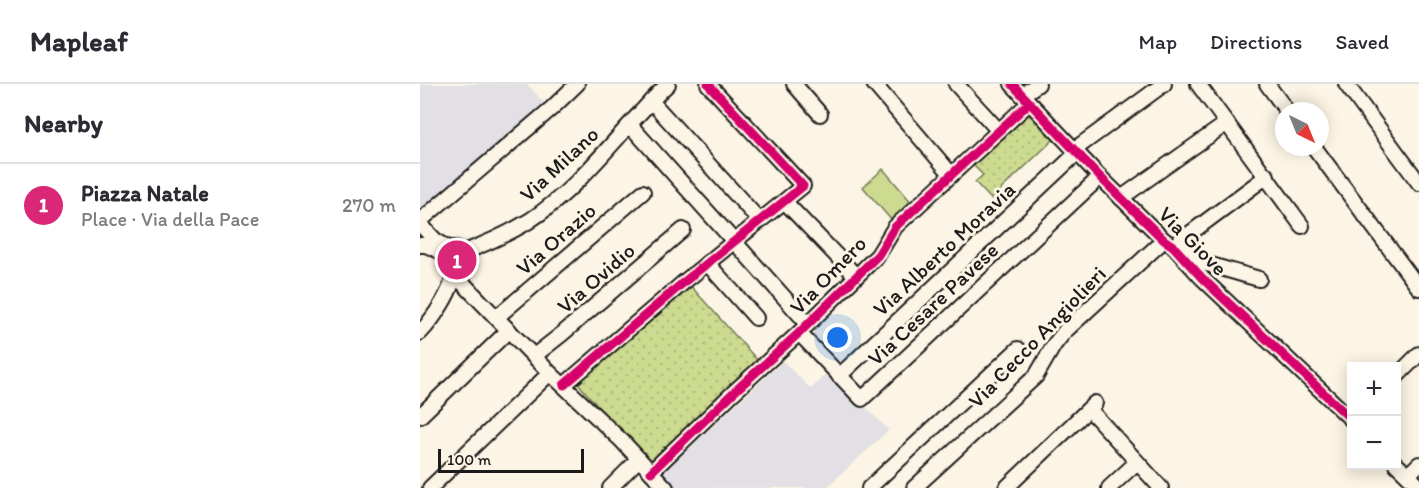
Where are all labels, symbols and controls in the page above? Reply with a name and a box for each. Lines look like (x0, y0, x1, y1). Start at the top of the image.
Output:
text: Mapleaf (30, 24, 128, 58)
text: Map (1139, 29, 1177, 54)
text: Directions (1210, 29, 1302, 54)
text: Saved (1335, 29, 1389, 54)
north arrow (1275, 102, 1329, 156)
text: Nearby (24, 107, 103, 139)
street label: Via Milano (514, 121, 604, 207)
street label: Via Alberto Moravia (867, 176, 1021, 322)
text: Piazza Natale (81, 180, 209, 207)
text: 1 (39, 193, 48, 217)
text: 270 m (342, 193, 396, 217)
street label: Via Orazio (510, 197, 602, 281)
street label: Via Giove (1153, 201, 1233, 281)
text: Place · Via della Pace (81, 207, 259, 231)
street label: Via Omero (784, 230, 872, 320)
street label: Via Ovidio (551, 237, 641, 319)
street label: Via Cesare Pavese (862, 237, 1004, 371)
pin: 1 (438, 238, 477, 282)
street label: Via Cecco Angiolieri (962, 260, 1112, 414)
your location (823, 323, 852, 352)
map controls (1347, 362, 1401, 470)
button: + (1347, 362, 1401, 416)
button: − (1347, 416, 1401, 470)
scale bar (438, 446, 584, 474)
text: 100 m (447, 450, 491, 469)

